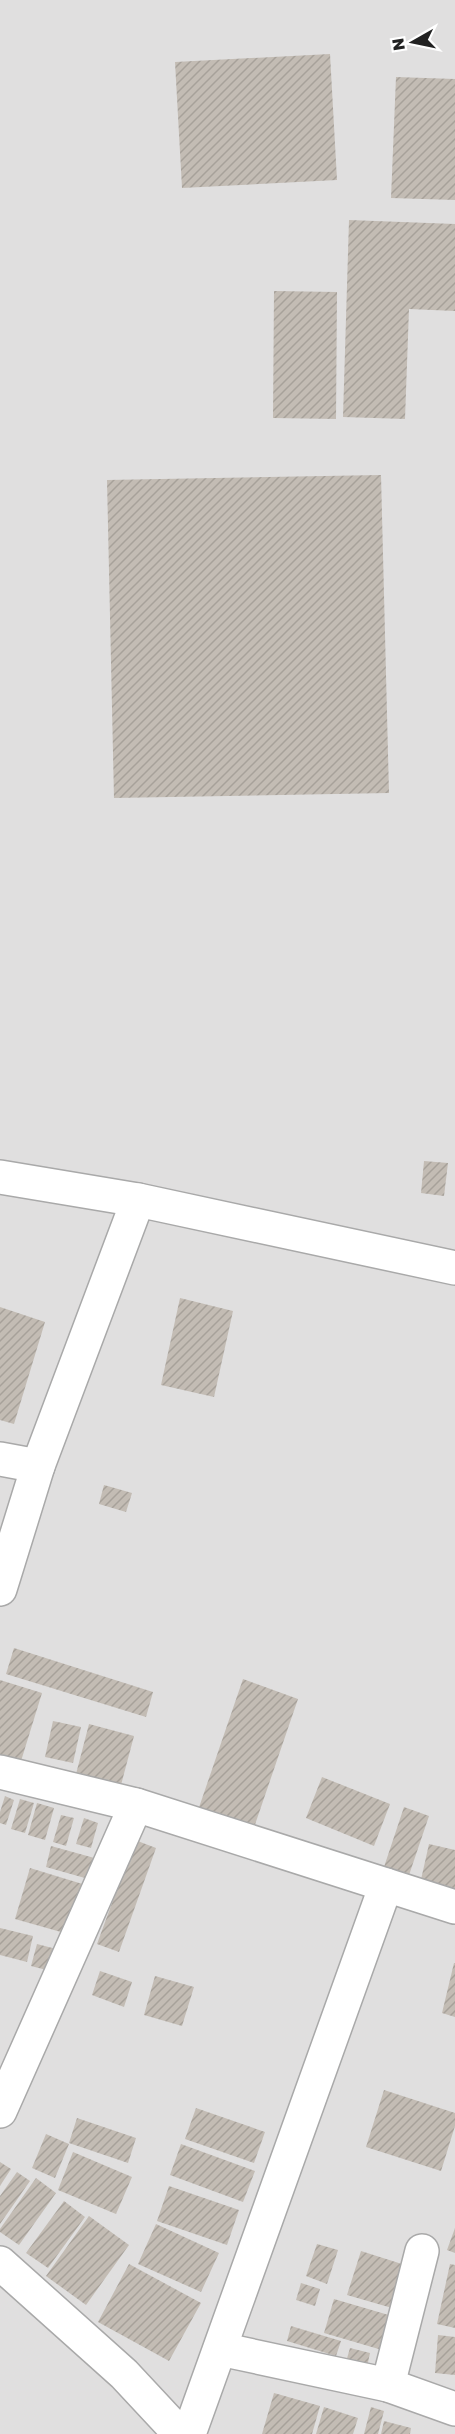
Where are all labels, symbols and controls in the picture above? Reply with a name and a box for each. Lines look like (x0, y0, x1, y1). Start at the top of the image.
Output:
north arrow (383, 12, 443, 72)
text: N (387, 37, 409, 52)

